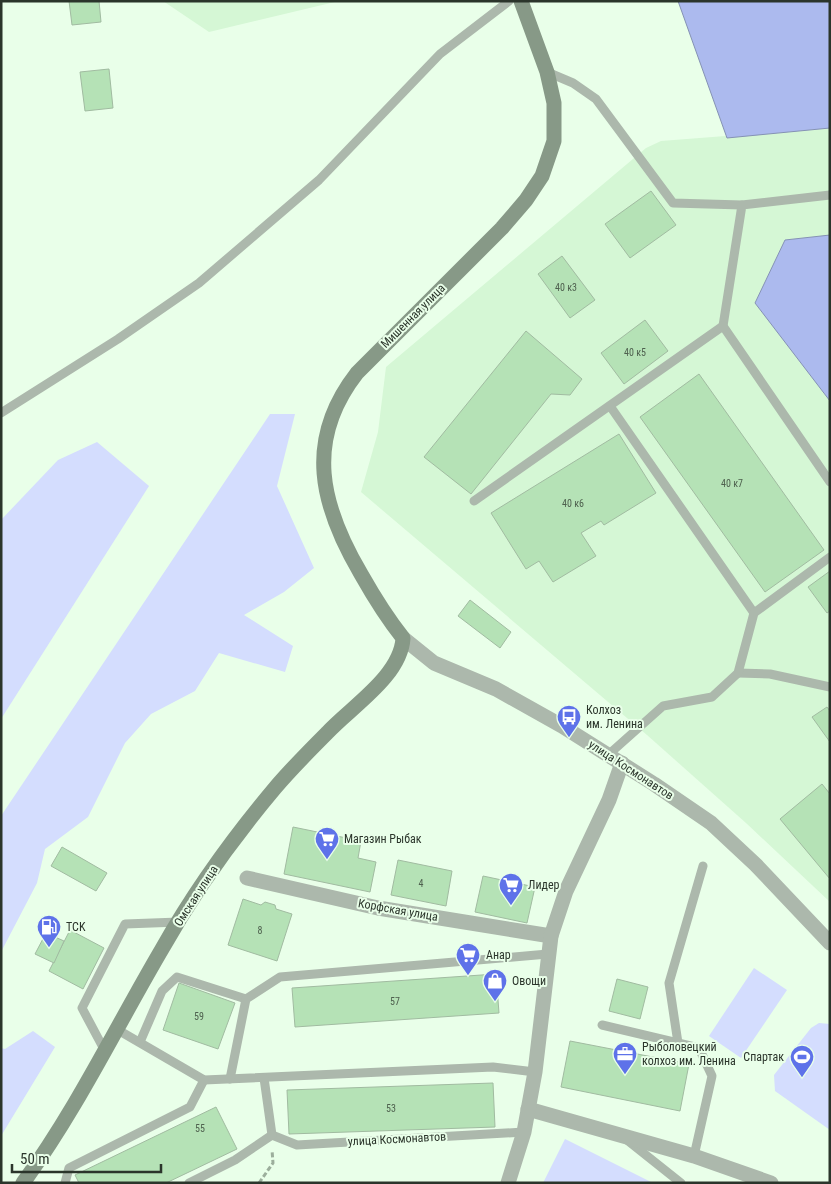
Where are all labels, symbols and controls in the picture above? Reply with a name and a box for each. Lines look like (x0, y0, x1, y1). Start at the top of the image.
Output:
street label: Мишенная улица (378, 281, 448, 351)
house number: 40 к3 (555, 282, 577, 293)
house number: 40 к5 (624, 347, 646, 358)
house number: 40 к7 (721, 478, 743, 489)
house number: 40 к6 (562, 498, 584, 509)
place label: Колхоз им. Ленина (586, 703, 643, 731)
bus stop icon: Колхоз им. Ленина (556, 704, 582, 738)
street label: улица Космонавтов (586, 737, 676, 803)
supermarket icon: Магазин Рыбак (314, 826, 340, 860)
place label: Магазин Рыбак (344, 832, 422, 846)
street label: Омская улица (171, 863, 221, 929)
supermarket icon: Лидер (498, 872, 524, 906)
house number: 4 (419, 878, 424, 889)
place label: Лидер (528, 878, 560, 892)
street label: Корфская улица (357, 896, 439, 924)
fuel station icon: TCK (36, 914, 62, 948)
place label: TCK (66, 920, 86, 934)
house number: 8 (258, 925, 263, 936)
supermarket icon: Анар (455, 942, 481, 976)
place label: Анар (486, 948, 511, 962)
shop icon: Овощи (482, 968, 508, 1002)
place label: Овощи (512, 974, 546, 988)
house number: 57 (390, 996, 400, 1007)
house number: 59 (194, 1011, 204, 1022)
place label: Рыболовецкий колхоз им. Ленина (642, 1040, 736, 1068)
office icon: Рыболовецкий колхоз им. Ленина (612, 1041, 638, 1075)
sports icon: Спартак (789, 1044, 815, 1078)
place label: Спартак (743, 1050, 784, 1064)
house number: 53 (386, 1103, 396, 1114)
house number: 55 (195, 1123, 205, 1134)
street label: улица Космонавтов (347, 1129, 447, 1149)
scale bar (12, 1142, 161, 1174)
text: 50 m (20, 1150, 50, 1168)

